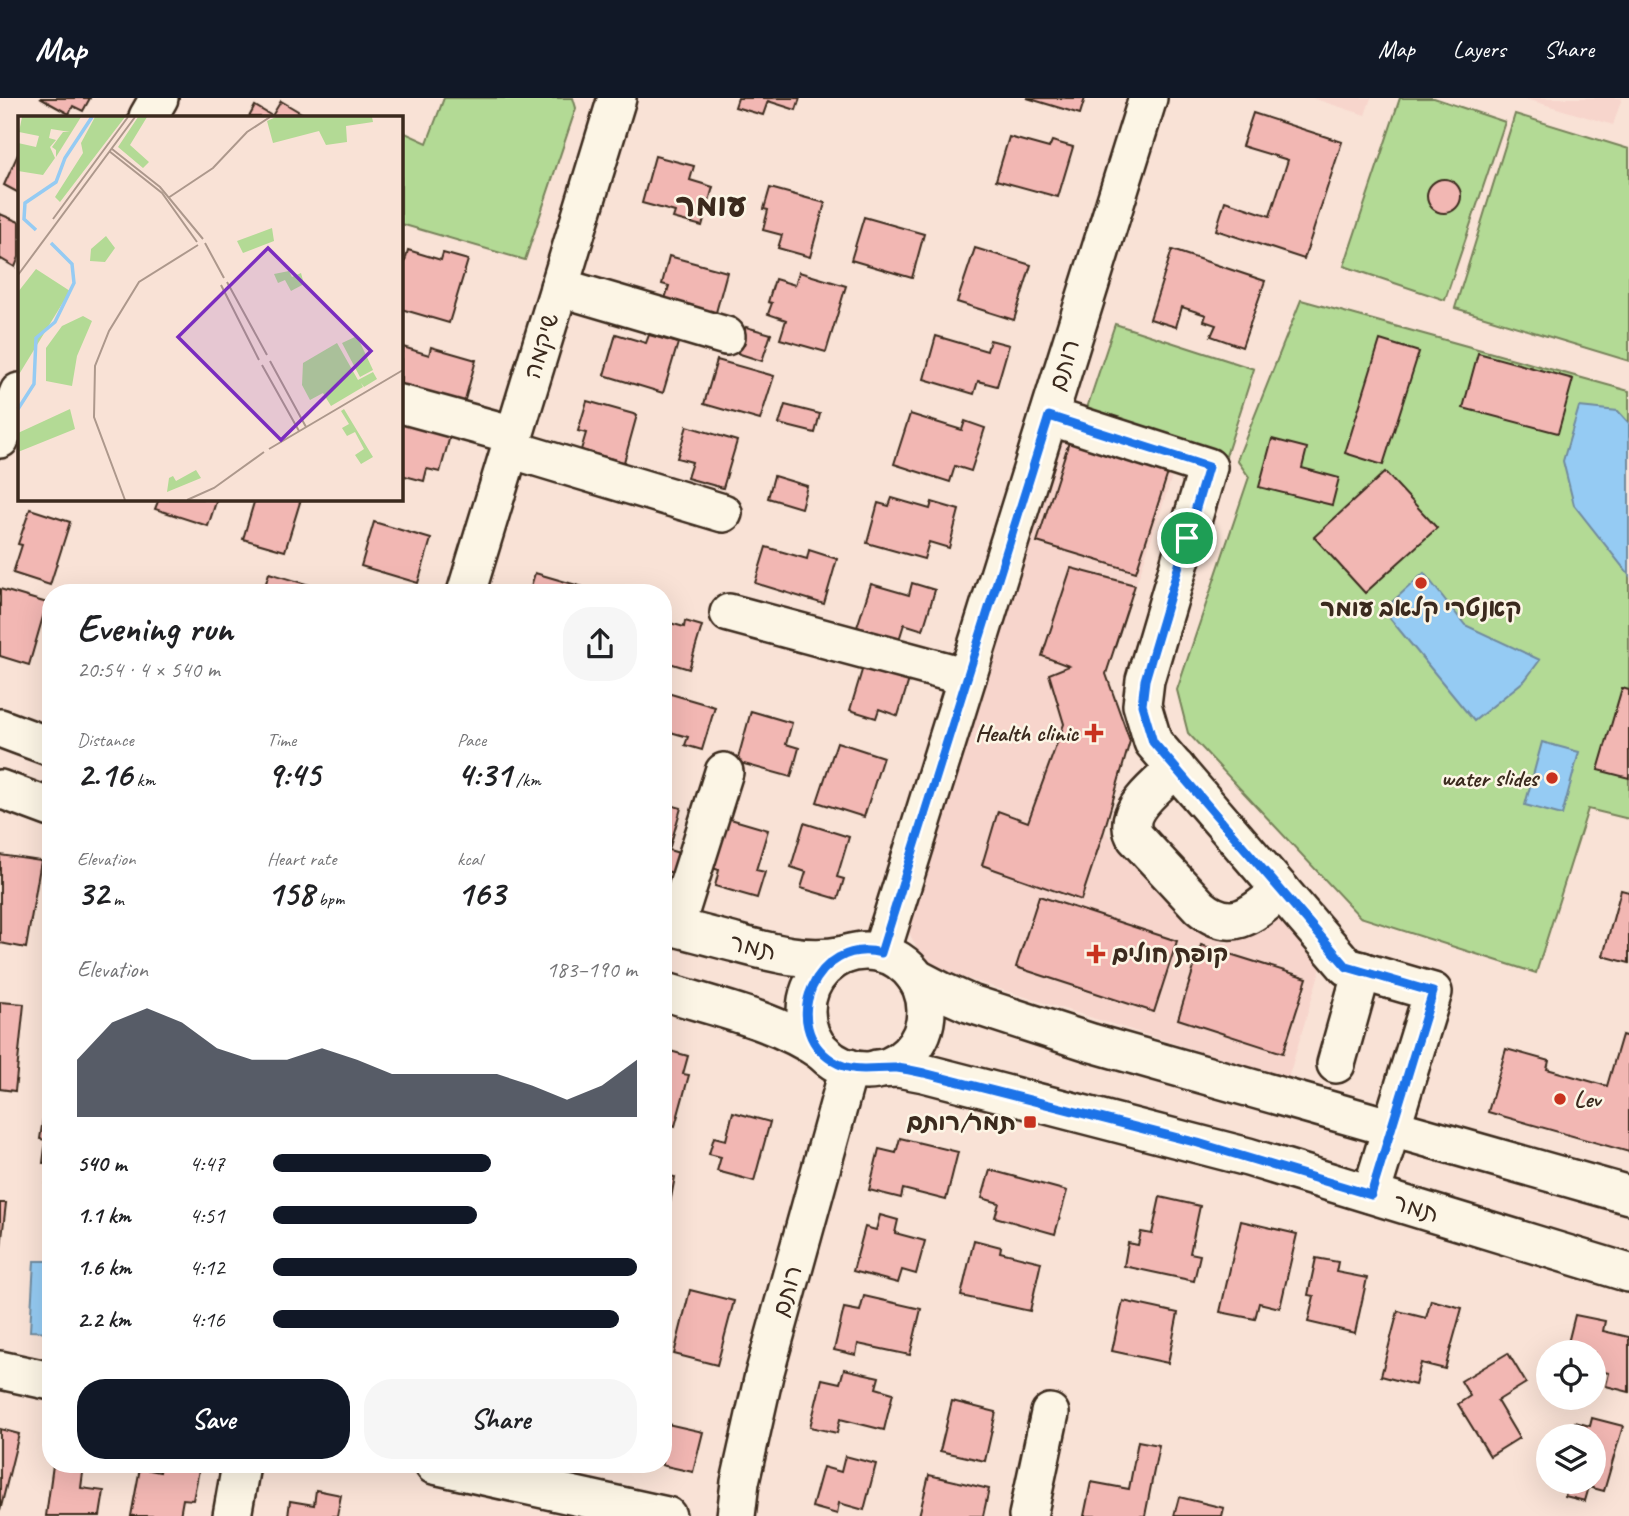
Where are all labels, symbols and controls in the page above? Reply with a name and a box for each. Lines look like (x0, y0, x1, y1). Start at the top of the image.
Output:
text: Map (35, 28, 86, 70)
text: Map (1378, 34, 1415, 64)
text: Layers (1453, 34, 1506, 64)
text: Share (1544, 34, 1594, 64)
inset map (18, 116, 402, 500)
district label: עומר (676, 185, 747, 226)
street label: שיקמה (517, 309, 565, 383)
street label: רותם (1042, 336, 1086, 394)
pin (1157, 508, 1217, 568)
icon: arrive (1168, 519, 1206, 557)
marker: קאנטרי קלאב עומר (1413, 575, 1429, 591)
place label: קאנטרי קלאב עומר (1321, 593, 1521, 623)
text: Evening run (77, 605, 233, 652)
button: share (563, 607, 637, 681)
text: 20:54 · 4 × 540 m (77, 655, 220, 684)
place label: Health clinic (975, 718, 1079, 748)
marker: Health clinic (1084, 723, 1104, 743)
text: Distance (77, 728, 134, 752)
text: Time (267, 728, 296, 752)
text: Pace (457, 728, 486, 752)
text: 2.16 (77, 752, 132, 797)
text: 9:45 (267, 752, 320, 797)
text: 4:31 (457, 752, 511, 797)
place label: water slides (1441, 763, 1541, 793)
text: km (132, 768, 155, 792)
text: /km (511, 768, 541, 792)
marker: water slides (1544, 770, 1560, 786)
text: Elevation (77, 847, 135, 871)
text: Heart rate (267, 847, 336, 871)
text: kcal (457, 847, 482, 871)
text: 32 (77, 871, 109, 916)
text: 158 (267, 871, 314, 916)
text: 163 (457, 871, 505, 916)
text: m (109, 887, 124, 911)
text: bpm (314, 887, 344, 911)
street label: תמר (727, 927, 779, 967)
place label: קופת חולים (1112, 939, 1228, 969)
marker: קופת חולים (1086, 944, 1106, 964)
text: Elevation (77, 955, 148, 984)
text: 183–190 m (546, 955, 637, 984)
place label: Lev (1574, 1084, 1603, 1114)
marker: Lev (1552, 1091, 1568, 1107)
place label: תמר/רותם (906, 1107, 1016, 1137)
marker: תמר/רותם (1022, 1114, 1038, 1130)
text: 540 m (77, 1149, 126, 1178)
text: 4:47 (189, 1149, 225, 1178)
street label: תמר (1389, 1187, 1443, 1229)
text: 1.1 km (77, 1201, 131, 1230)
text: 4:51 (189, 1201, 225, 1230)
text: 1.6 km (77, 1253, 131, 1282)
text: 4:12 (189, 1253, 225, 1282)
street label: רותם (765, 1262, 809, 1320)
text: 2.2 km (77, 1305, 131, 1334)
text: 4:16 (189, 1305, 225, 1334)
map controls (1536, 1340, 1606, 1494)
button: locate (1536, 1340, 1606, 1410)
button: Save (77, 1379, 350, 1459)
button: Share (364, 1379, 637, 1459)
button: layers (1536, 1424, 1606, 1494)

